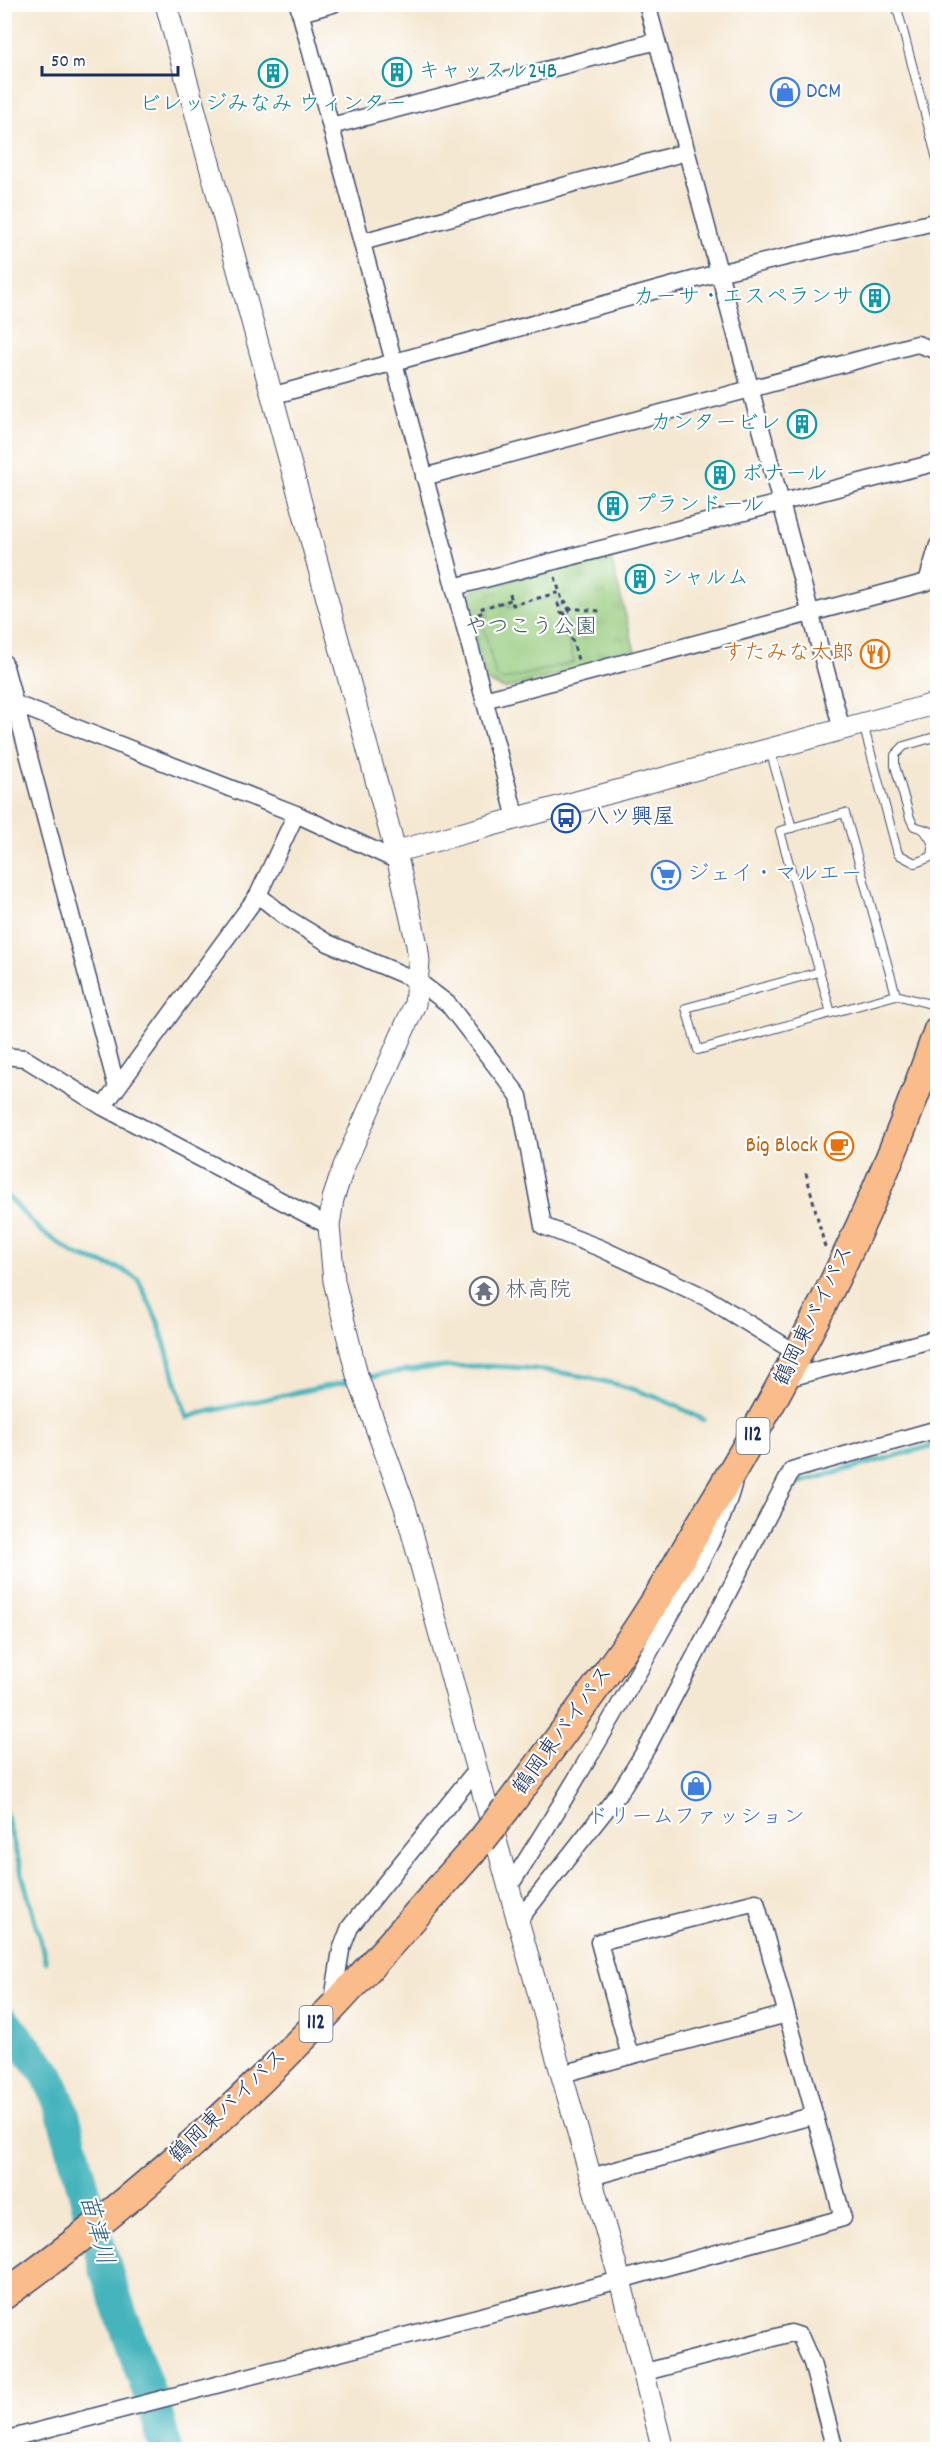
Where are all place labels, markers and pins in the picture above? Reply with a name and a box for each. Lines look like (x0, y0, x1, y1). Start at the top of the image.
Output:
building icon: キャッスル24B (381, 56, 413, 88)
building icon: ビレッジみなみ ウィンター (257, 57, 289, 89)
place label: キャッスル24B (418, 57, 557, 88)
shop icon: DCM (769, 76, 801, 108)
place label: DCM (806, 77, 841, 108)
place label: ビレッジみなみ ウィンター (139, 90, 407, 121)
building icon: カーサ・エスペランサ (859, 282, 891, 314)
place label: カーサ・エスペランサ (633, 283, 854, 314)
building icon: カンタービレ (786, 408, 818, 440)
place label: カンタービレ (650, 409, 781, 440)
building icon: ボナール (704, 459, 736, 491)
place label: ボナール (741, 460, 828, 491)
building icon: プランドール (597, 490, 629, 522)
place label: プランドール (634, 491, 765, 522)
building icon: シャルム (624, 563, 656, 595)
place label: シャルム (661, 564, 749, 595)
restaurant icon: すたみな太郎 (859, 638, 891, 670)
place label: すたみな太郎 (722, 639, 854, 670)
bus stop icon: 八ツ興屋 (550, 802, 582, 834)
place label: 八ツ興屋 (587, 803, 675, 834)
supermarket icon: ジェイ・マルエー (650, 859, 682, 891)
place label: ジェイ・マルエー (687, 860, 863, 891)
cafe icon: Big Block (823, 1130, 855, 1162)
place label: Big Block (746, 1131, 818, 1162)
temple icon: 林高院 (468, 1275, 500, 1307)
place label: 林高院 (505, 1276, 571, 1307)
shop icon: ドリームファッション (680, 1770, 712, 1802)
place label: ドリームファッション (587, 1803, 805, 1834)

